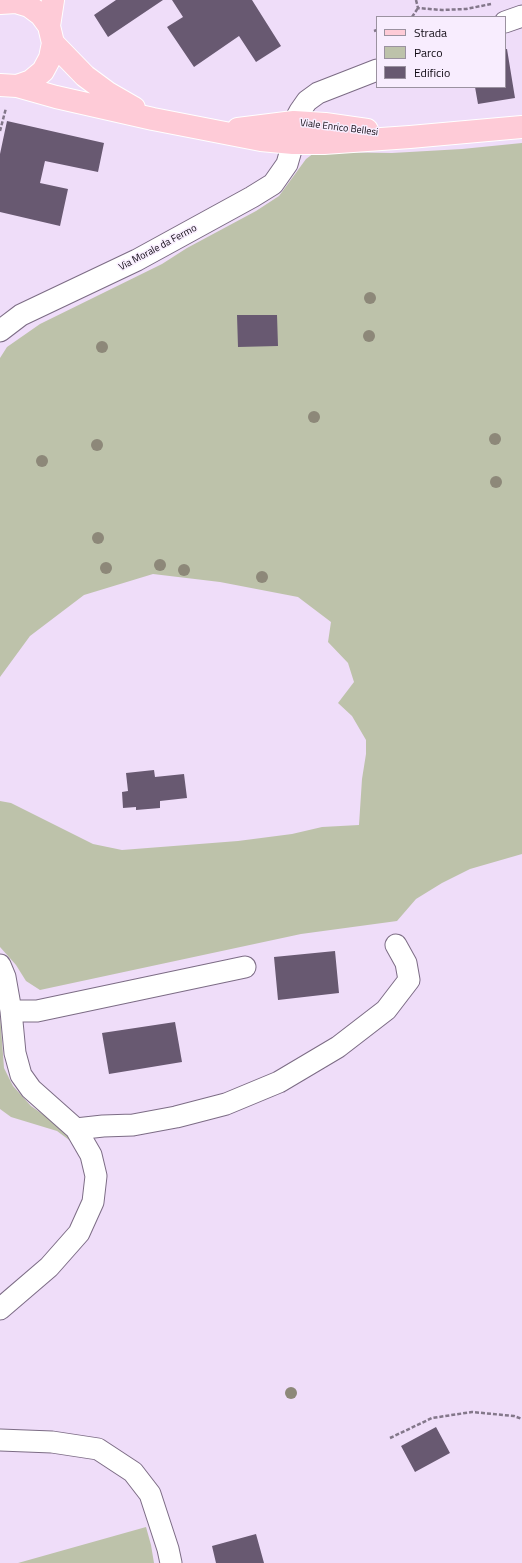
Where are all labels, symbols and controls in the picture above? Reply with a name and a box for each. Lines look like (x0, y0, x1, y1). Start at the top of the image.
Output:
legend (376, 16, 506, 88)
text: Strada (414, 23, 447, 42)
text: Parco (414, 43, 443, 62)
text: Edificio (414, 63, 450, 82)
street label: Viale Enrico Bellesi (299, 117, 379, 139)
street label: Via Morale da Fermo (117, 222, 199, 274)

